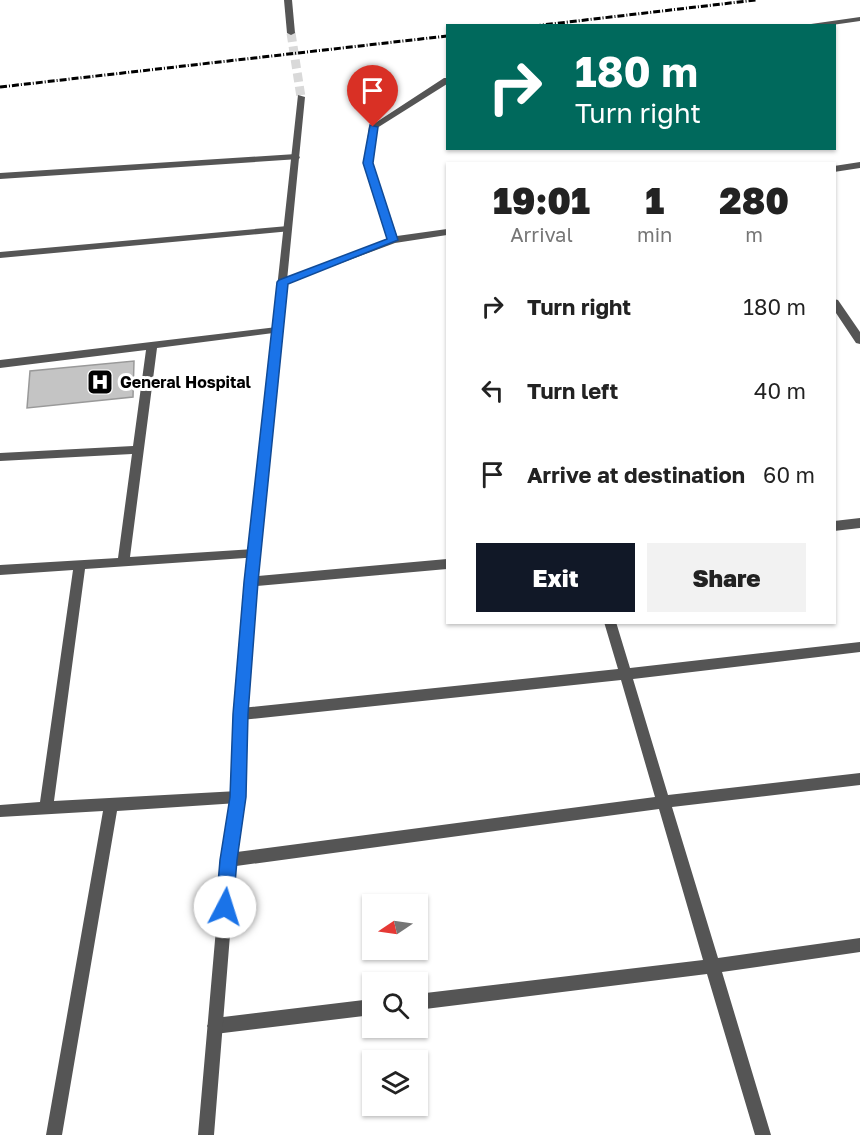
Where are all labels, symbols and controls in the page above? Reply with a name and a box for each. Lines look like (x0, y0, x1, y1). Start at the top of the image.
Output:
text: 180 m (575, 46, 698, 96)
icon: right (476, 48, 554, 126)
pin (347, 65, 398, 127)
icon: arrive (356, 74, 389, 107)
text: Turn right (575, 97, 701, 129)
text: 19:01 (493, 179, 590, 222)
text: 1 (645, 179, 664, 222)
text: 280 (719, 179, 789, 222)
text: Arrival (510, 222, 573, 246)
text: min (637, 222, 672, 246)
text: m (745, 222, 763, 246)
icon: right (476, 290, 509, 323)
text: Turn right (527, 293, 631, 320)
text: 180 m (743, 293, 806, 320)
hospital icon: General Hospital (85, 367, 115, 397)
place label: General Hospital (120, 372, 252, 392)
icon: left (476, 374, 509, 407)
text: Turn left (527, 377, 618, 404)
text: 40 m (754, 377, 806, 404)
icon: arrive (476, 458, 509, 491)
text: Arrive at destination (527, 461, 745, 488)
text: 60 m (763, 461, 815, 488)
button: Exit (476, 543, 635, 612)
button: Share (647, 543, 806, 612)
position arrow (193, 875, 257, 939)
north arrow (362, 894, 428, 960)
map controls (362, 894, 428, 1116)
button: search (362, 972, 428, 1038)
button: layers (362, 1050, 428, 1116)

